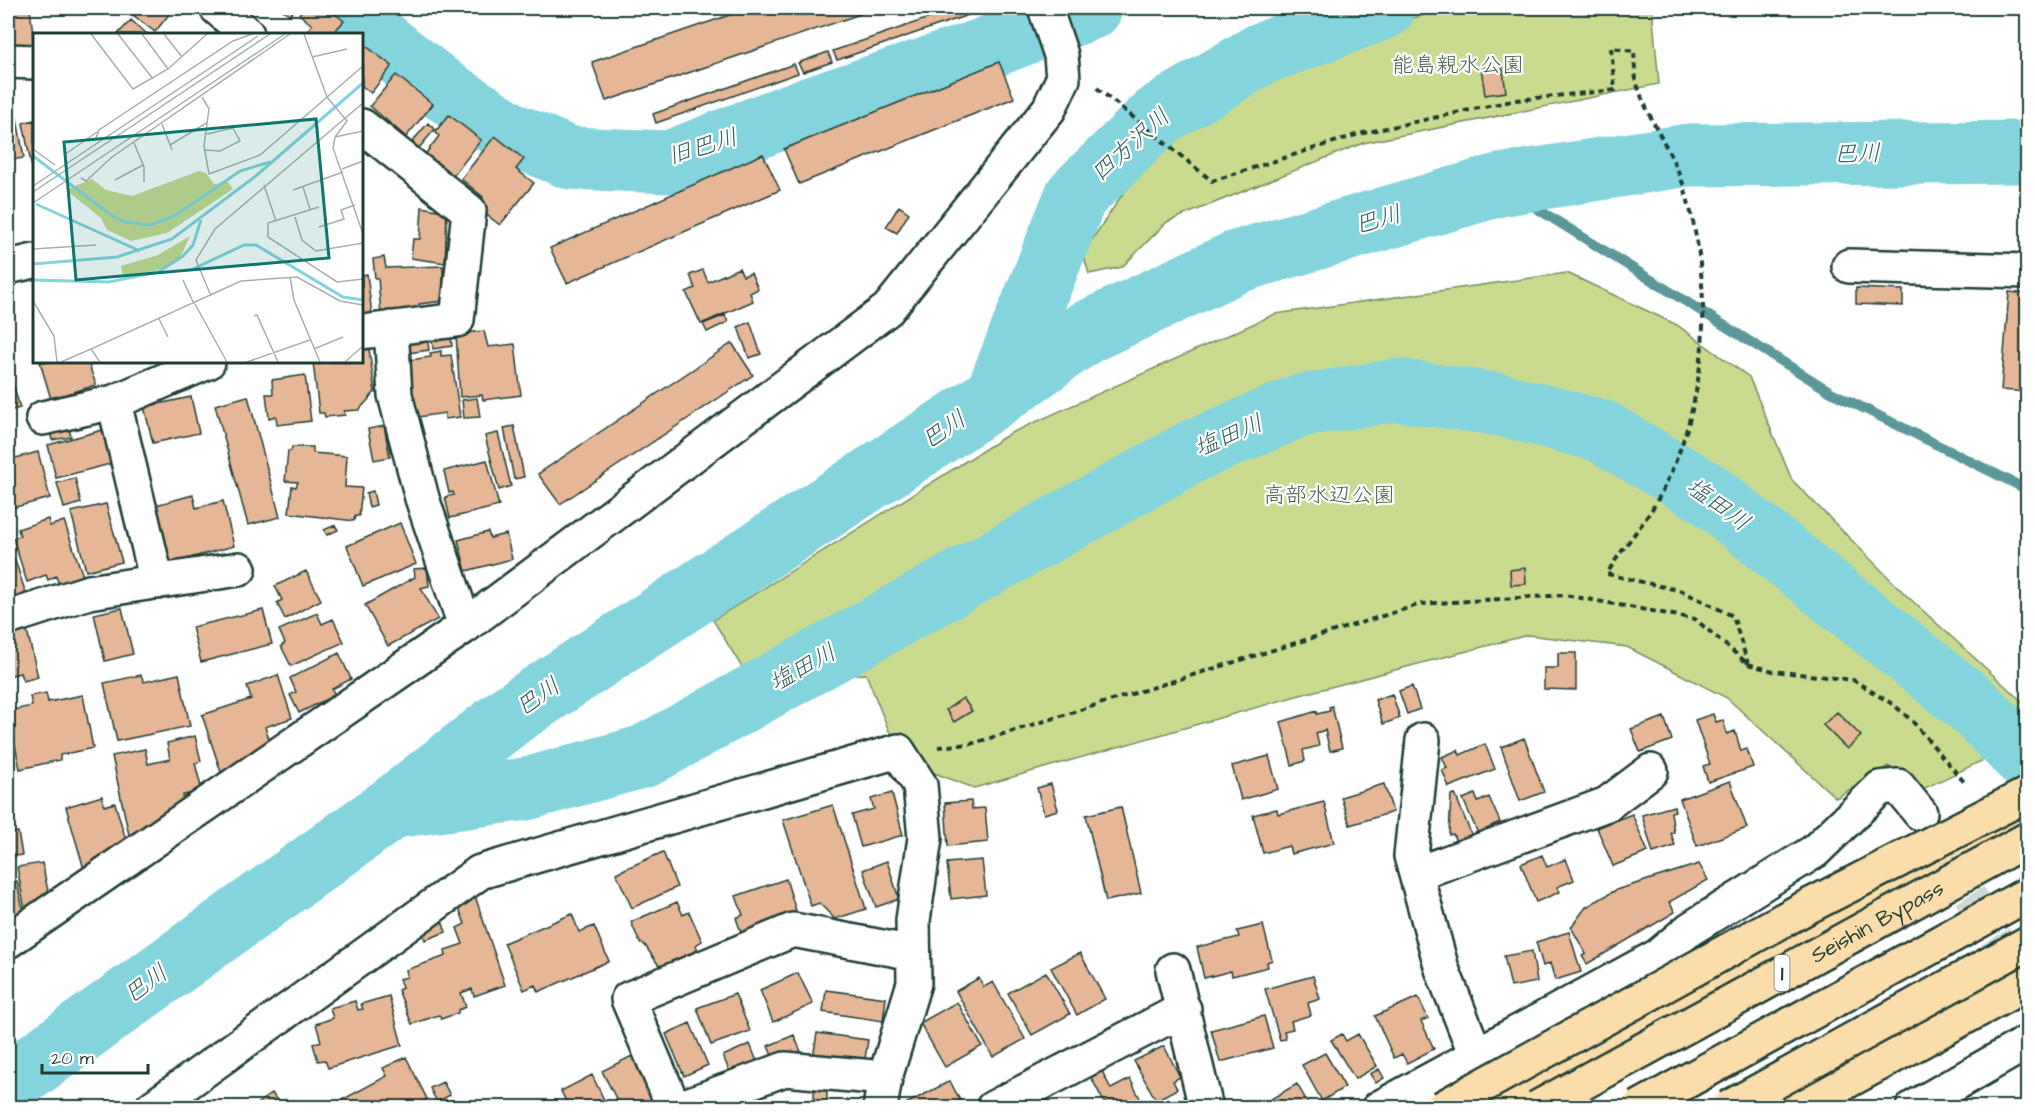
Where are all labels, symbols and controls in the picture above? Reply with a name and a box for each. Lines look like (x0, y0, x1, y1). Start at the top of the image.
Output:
inset map (33, 33, 363, 363)
park label: 能島親水公園 (1392, 50, 1524, 81)
water label: 四方沢川 (1084, 100, 1178, 190)
water label: 旧巴川 (664, 120, 742, 174)
water label: 巴川 (1833, 137, 1881, 171)
water label: 巴川 (1350, 197, 1406, 243)
water label: 巴川 (915, 403, 973, 457)
water label: 塩田川 (1189, 406, 1269, 466)
water label: 塩田川 (1679, 470, 1757, 540)
park label: 高部水辺公園 (1263, 480, 1395, 511)
water label: 塩田川 (763, 636, 843, 700)
water label: 巴川 (509, 669, 567, 725)
street label: Seishin Bypass (1805, 872, 1950, 971)
road number: 1 (1774, 955, 1790, 991)
water label: 巴川 (117, 956, 175, 1012)
scale bar (42, 1037, 148, 1075)
text: 20 m (51, 1046, 94, 1071)

